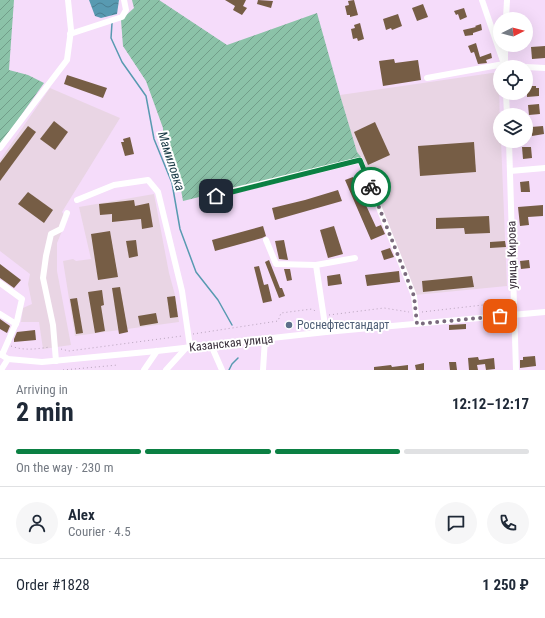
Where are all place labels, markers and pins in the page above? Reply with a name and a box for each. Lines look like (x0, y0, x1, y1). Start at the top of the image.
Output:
pin (199, 179, 233, 213)
pin (483, 299, 517, 333)
place label: Роснефтестандарт (297, 318, 389, 332)
marker: Роснефтестандарт (284, 320, 294, 330)

